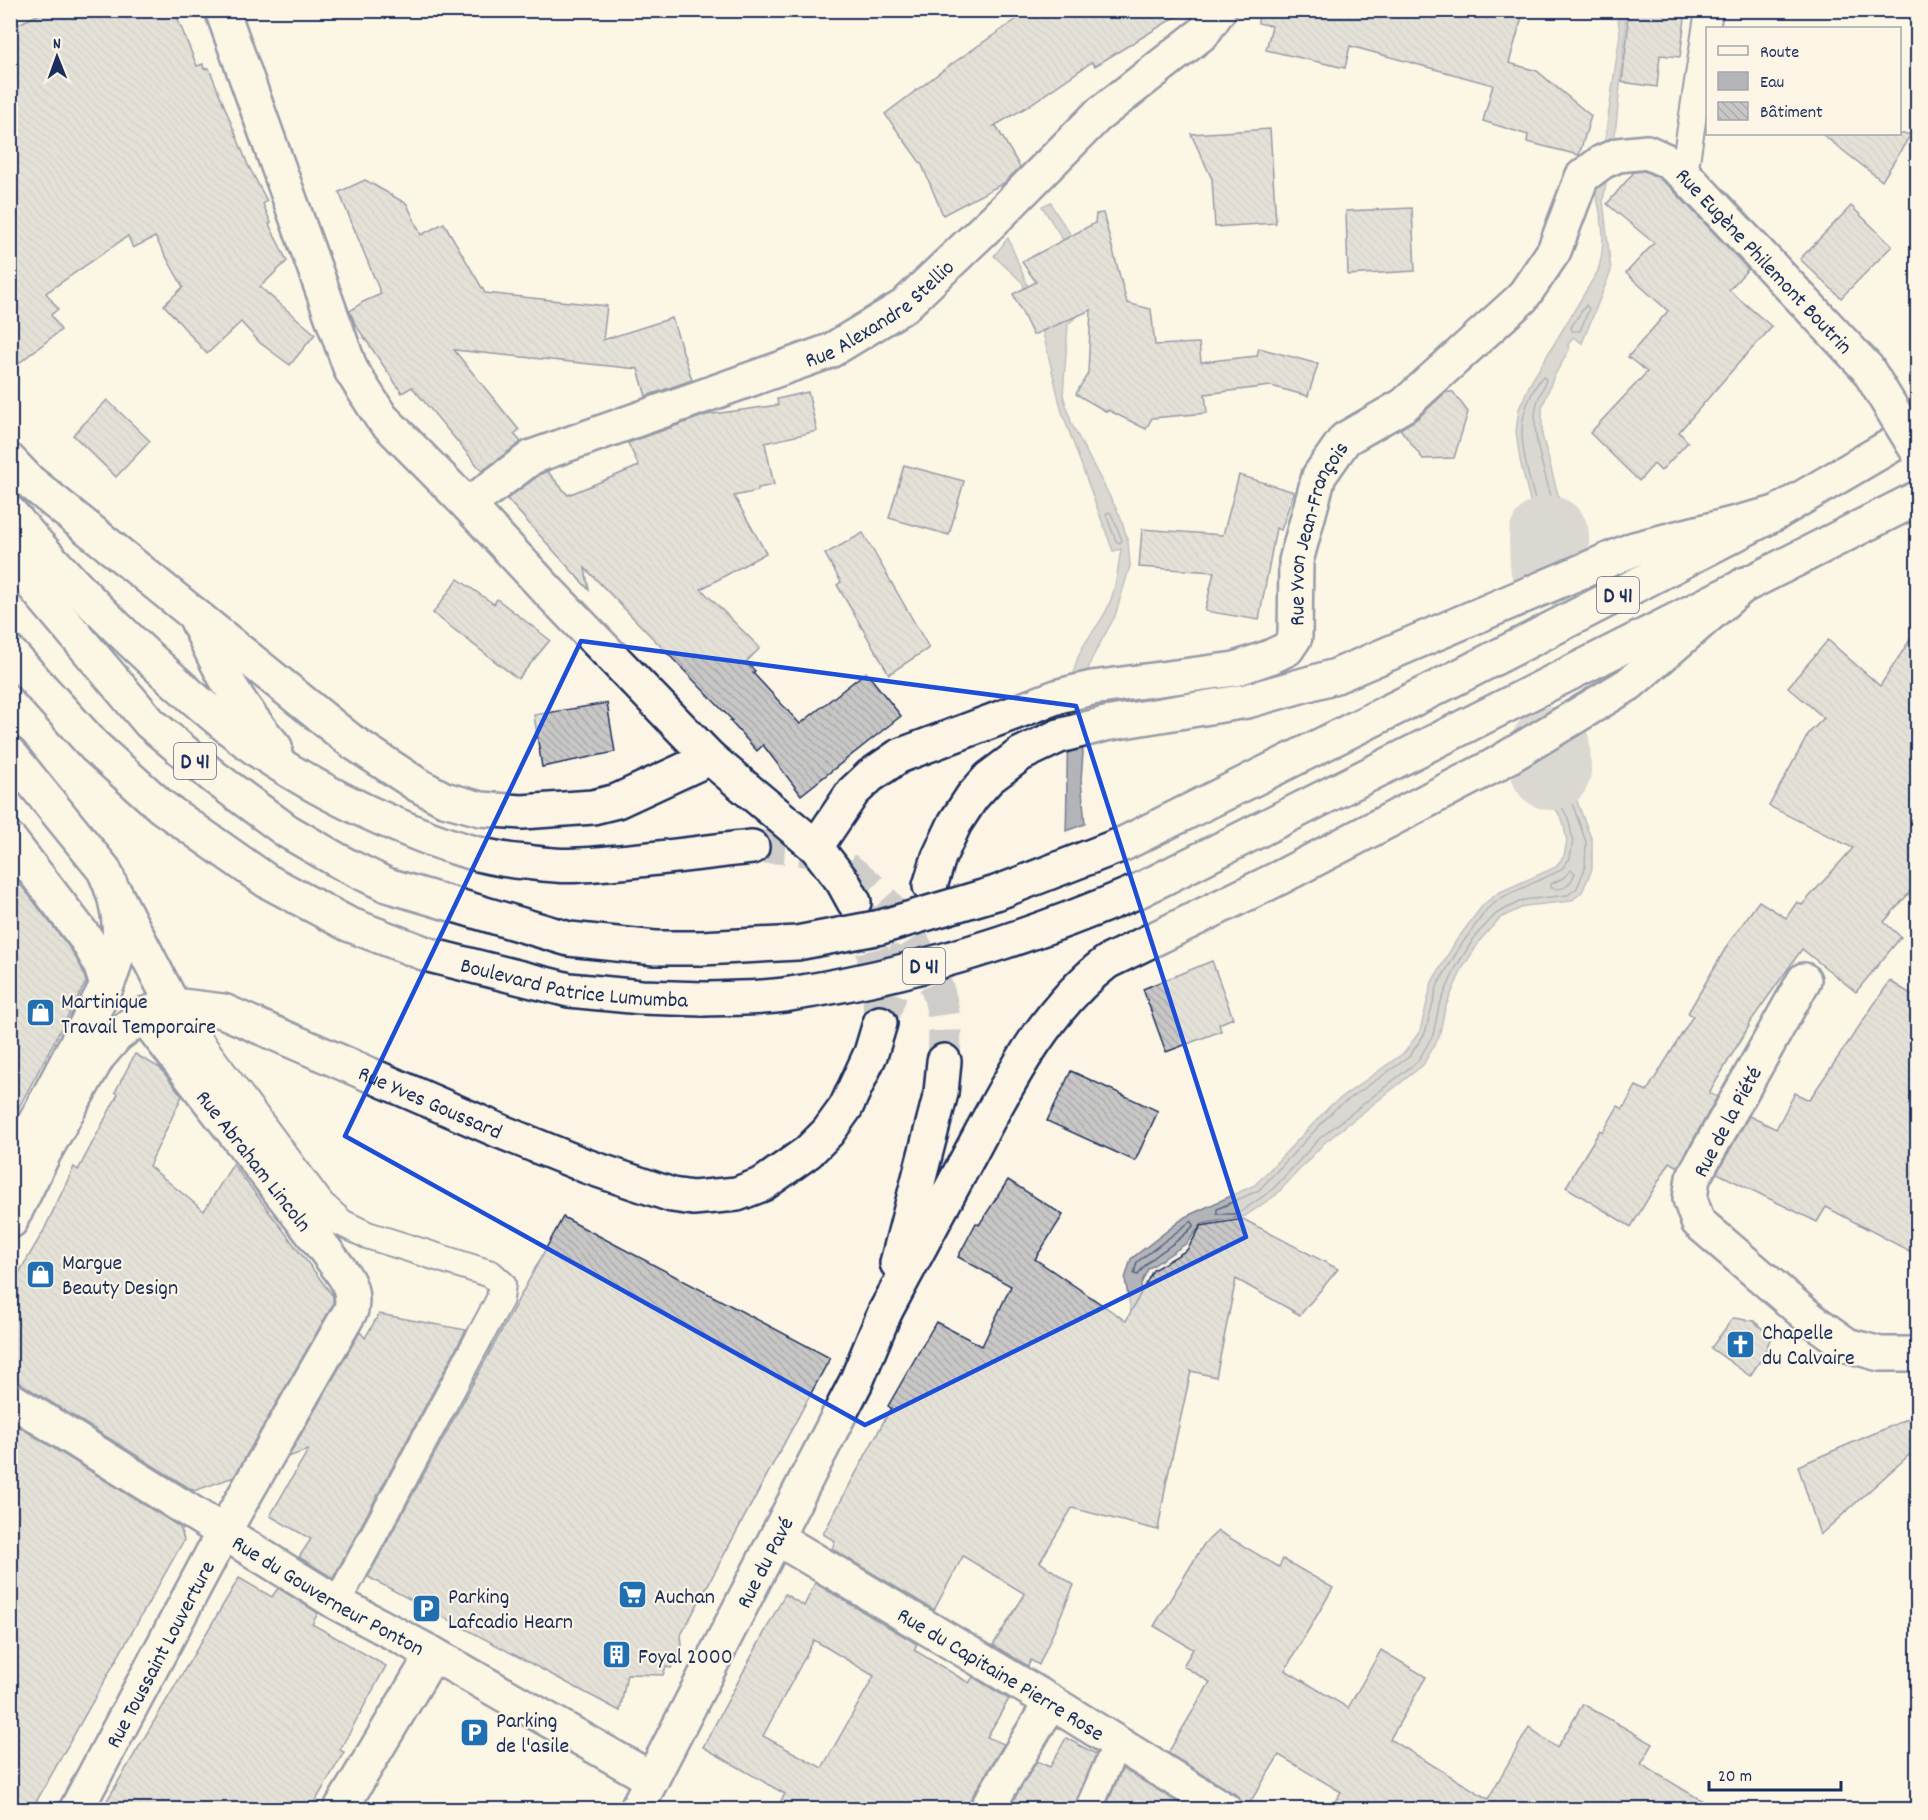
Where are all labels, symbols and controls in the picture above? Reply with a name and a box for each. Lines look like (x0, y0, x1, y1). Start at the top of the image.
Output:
north arrow (27, 27, 87, 87)
legend (1706, 27, 1901, 135)
text: N (53, 33, 61, 56)
text: Route (1760, 41, 1799, 66)
text: Eau (1760, 71, 1784, 96)
text: Bâtiment (1760, 101, 1823, 126)
street label: Rue Eugène Philemont Boutrin (1667, 162, 1858, 363)
street label: Rue Alexandre Stellio (801, 254, 963, 378)
street label: Rue Yvon Jean-François (1283, 436, 1358, 626)
road number: D 41 (1597, 577, 1639, 613)
road number: D 41 (174, 743, 216, 779)
road number: D 41 (903, 948, 945, 984)
street label: Boulevard Patrice Lumumba (457, 951, 689, 1018)
place label: Martinique Travail Temporaire (61, 988, 216, 1044)
shop icon: Martinique Travail Temporaire (24, 997, 56, 1029)
street label: Rue Yves Goussard (353, 1059, 506, 1149)
street label: Rue de la Piété (1687, 1062, 1771, 1184)
street label: Rue Abraham Lincoln (187, 1085, 318, 1240)
place label: Margue Beauty Design (62, 1249, 178, 1305)
shop icon: Margue Beauty Design (25, 1258, 57, 1290)
place label: Chapelle du Calvaire (1762, 1319, 1855, 1375)
church icon: Chapelle du Calvaire (1725, 1328, 1757, 1360)
street label: Rue du Pavé (730, 1512, 803, 1614)
street label: Rue du Gouverneur Ponton (225, 1529, 429, 1666)
street label: Rue Toussaint Louverture (100, 1556, 225, 1754)
supermarket icon: Auchan (617, 1579, 649, 1611)
place label: Parking Lafcadio Hearn (448, 1583, 573, 1639)
place label: Auchan (654, 1583, 715, 1614)
parking icon: Parking Lafcadio Hearn (411, 1592, 443, 1624)
street label: Rue du Capitaine Pierre Rose (890, 1601, 1109, 1750)
building icon: Foyal 2000 (601, 1639, 633, 1671)
place label: Foyal 2000 (638, 1643, 733, 1674)
place label: Parking de l'asile (496, 1707, 569, 1763)
parking icon: Parking de l'asile (459, 1716, 491, 1748)
scale bar (1709, 1754, 1841, 1792)
text: 20 m (1718, 1765, 1752, 1790)

